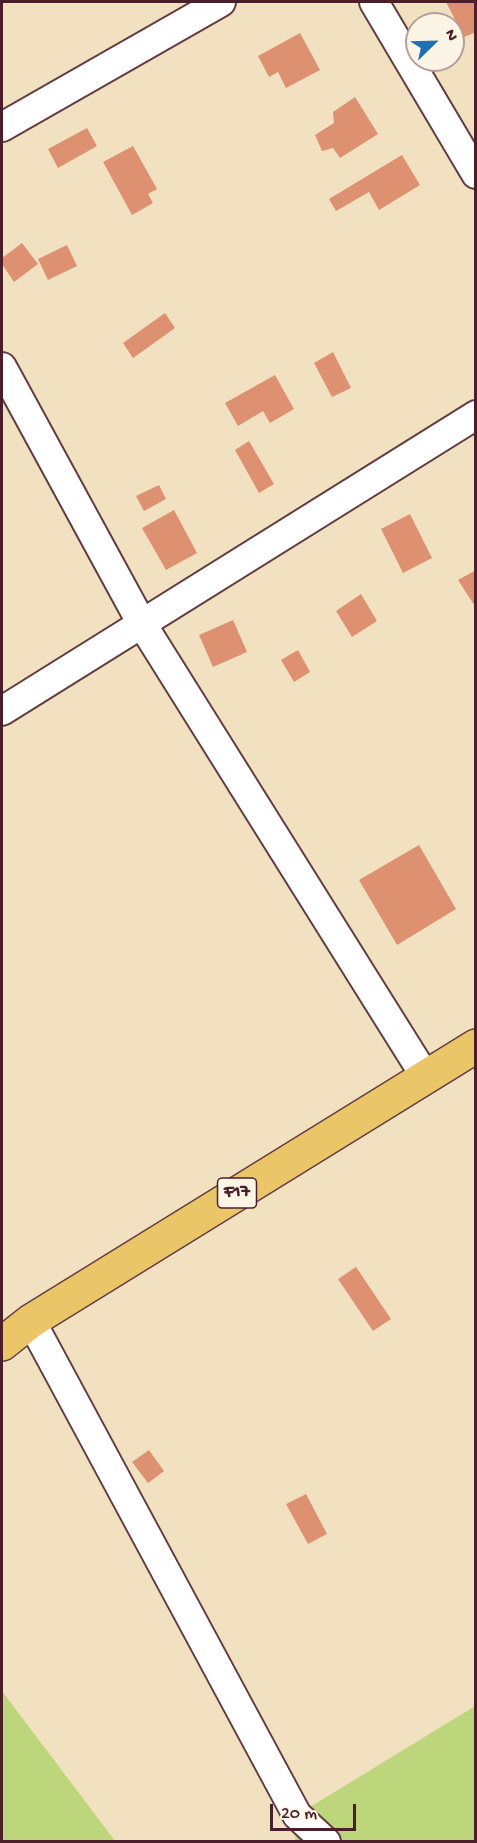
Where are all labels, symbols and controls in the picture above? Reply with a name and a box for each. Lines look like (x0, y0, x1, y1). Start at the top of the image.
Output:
north arrow (405, 12, 465, 72)
text: N (439, 27, 461, 44)
road number: F17 (218, 1178, 256, 1208)
scale bar (273, 1792, 358, 1830)
text: 20 m (281, 1804, 317, 1825)

